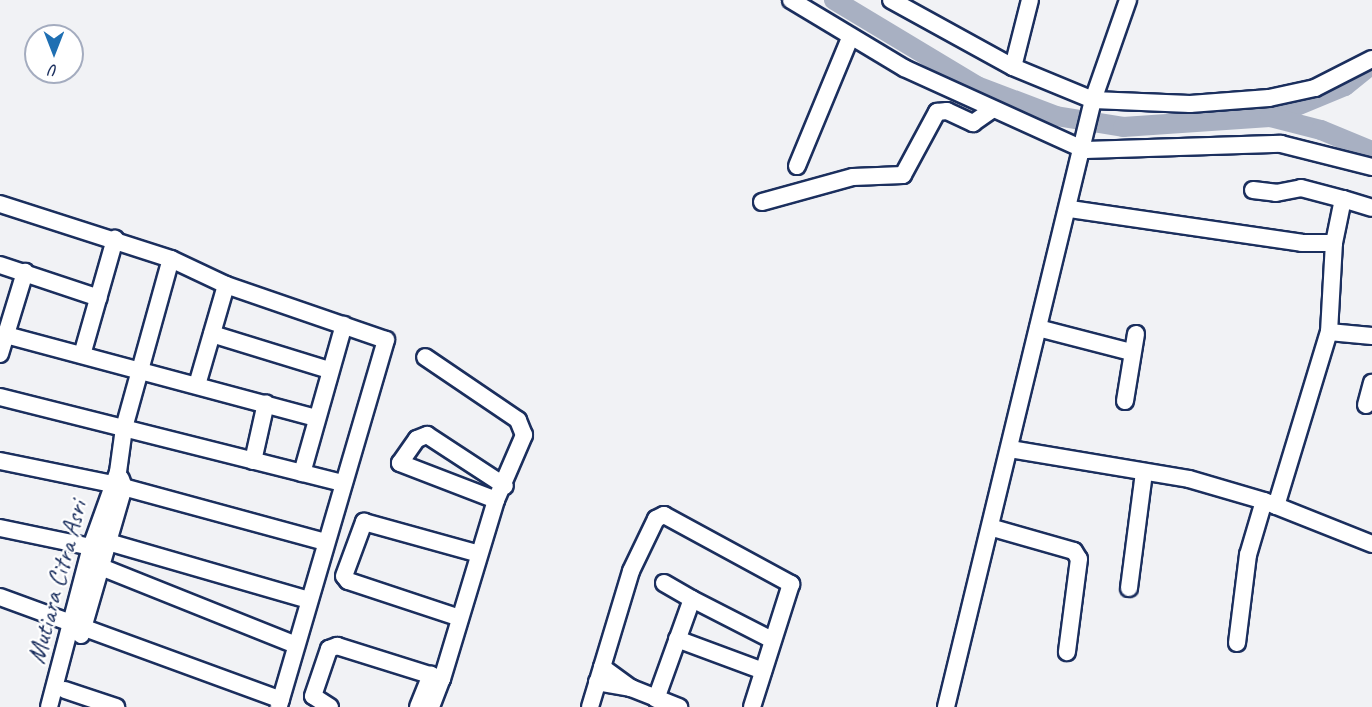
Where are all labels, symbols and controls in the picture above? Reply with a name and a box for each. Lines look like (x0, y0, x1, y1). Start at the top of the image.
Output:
north arrow (24, 24, 84, 84)
text: U (50, 60, 58, 80)
street label: Mutiara Citra Asri (20, 497, 94, 667)

